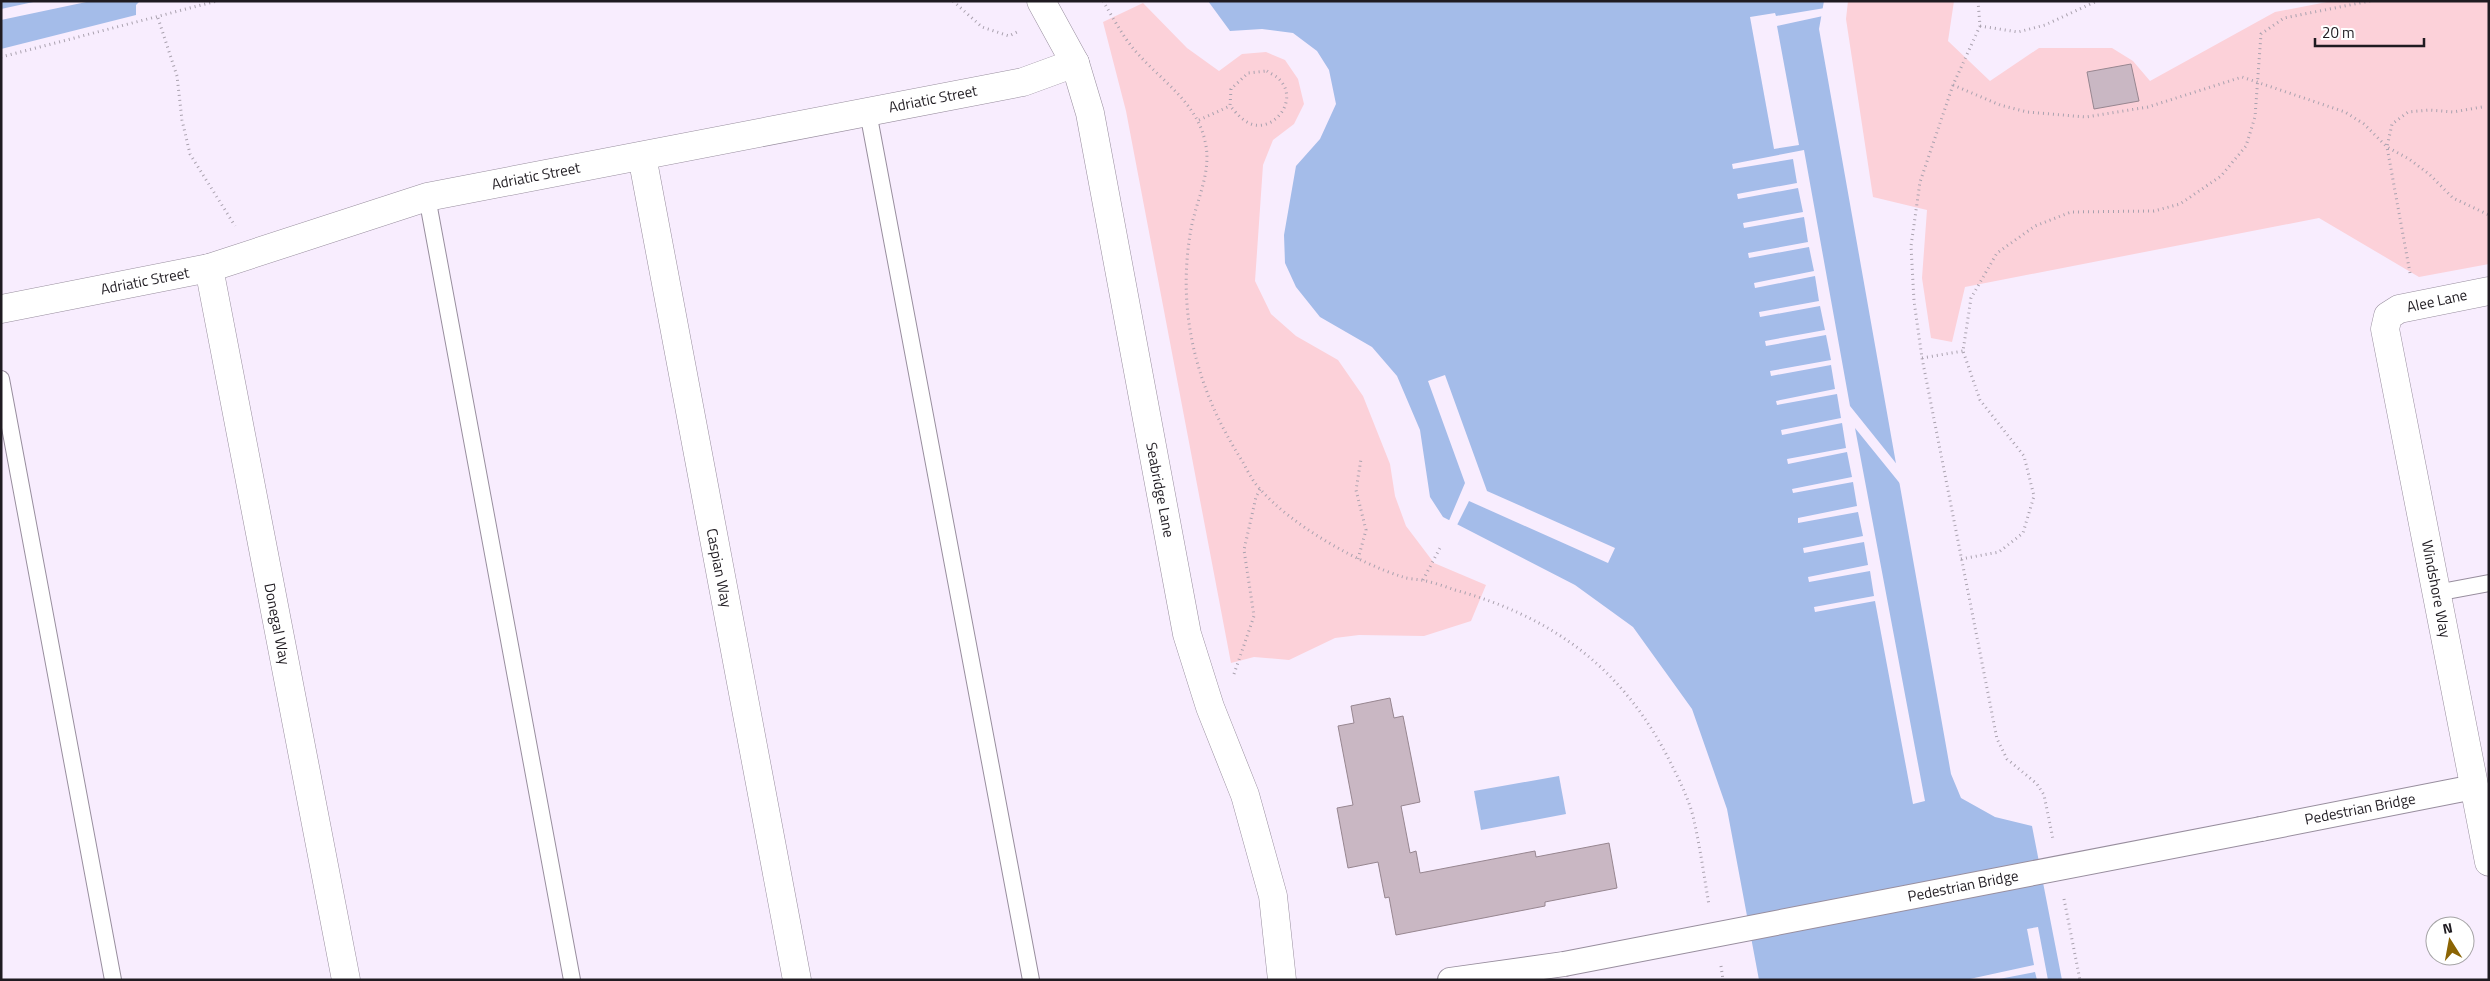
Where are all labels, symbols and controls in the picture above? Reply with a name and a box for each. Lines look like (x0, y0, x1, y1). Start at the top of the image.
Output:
scale bar (2315, 15, 2424, 47)
text: 20 m (2322, 21, 2355, 44)
street label: Adriatic Street (887, 79, 980, 118)
street label: Adriatic Street (490, 156, 583, 195)
street label: Adriatic Street (99, 261, 192, 300)
street label: Alee Lane (2405, 283, 2469, 318)
street label: Seabridge Lane (1140, 440, 1181, 539)
street label: Caspian Way (701, 526, 738, 610)
street label: Windshore Way (2416, 538, 2457, 640)
street label: Donegal Way (258, 581, 297, 667)
street label: Pedestrian Bridge (2303, 786, 2417, 831)
street label: Pedestrian Bridge (1906, 863, 2020, 908)
north arrow (2425, 916, 2475, 966)
text: N (2441, 917, 2454, 939)

